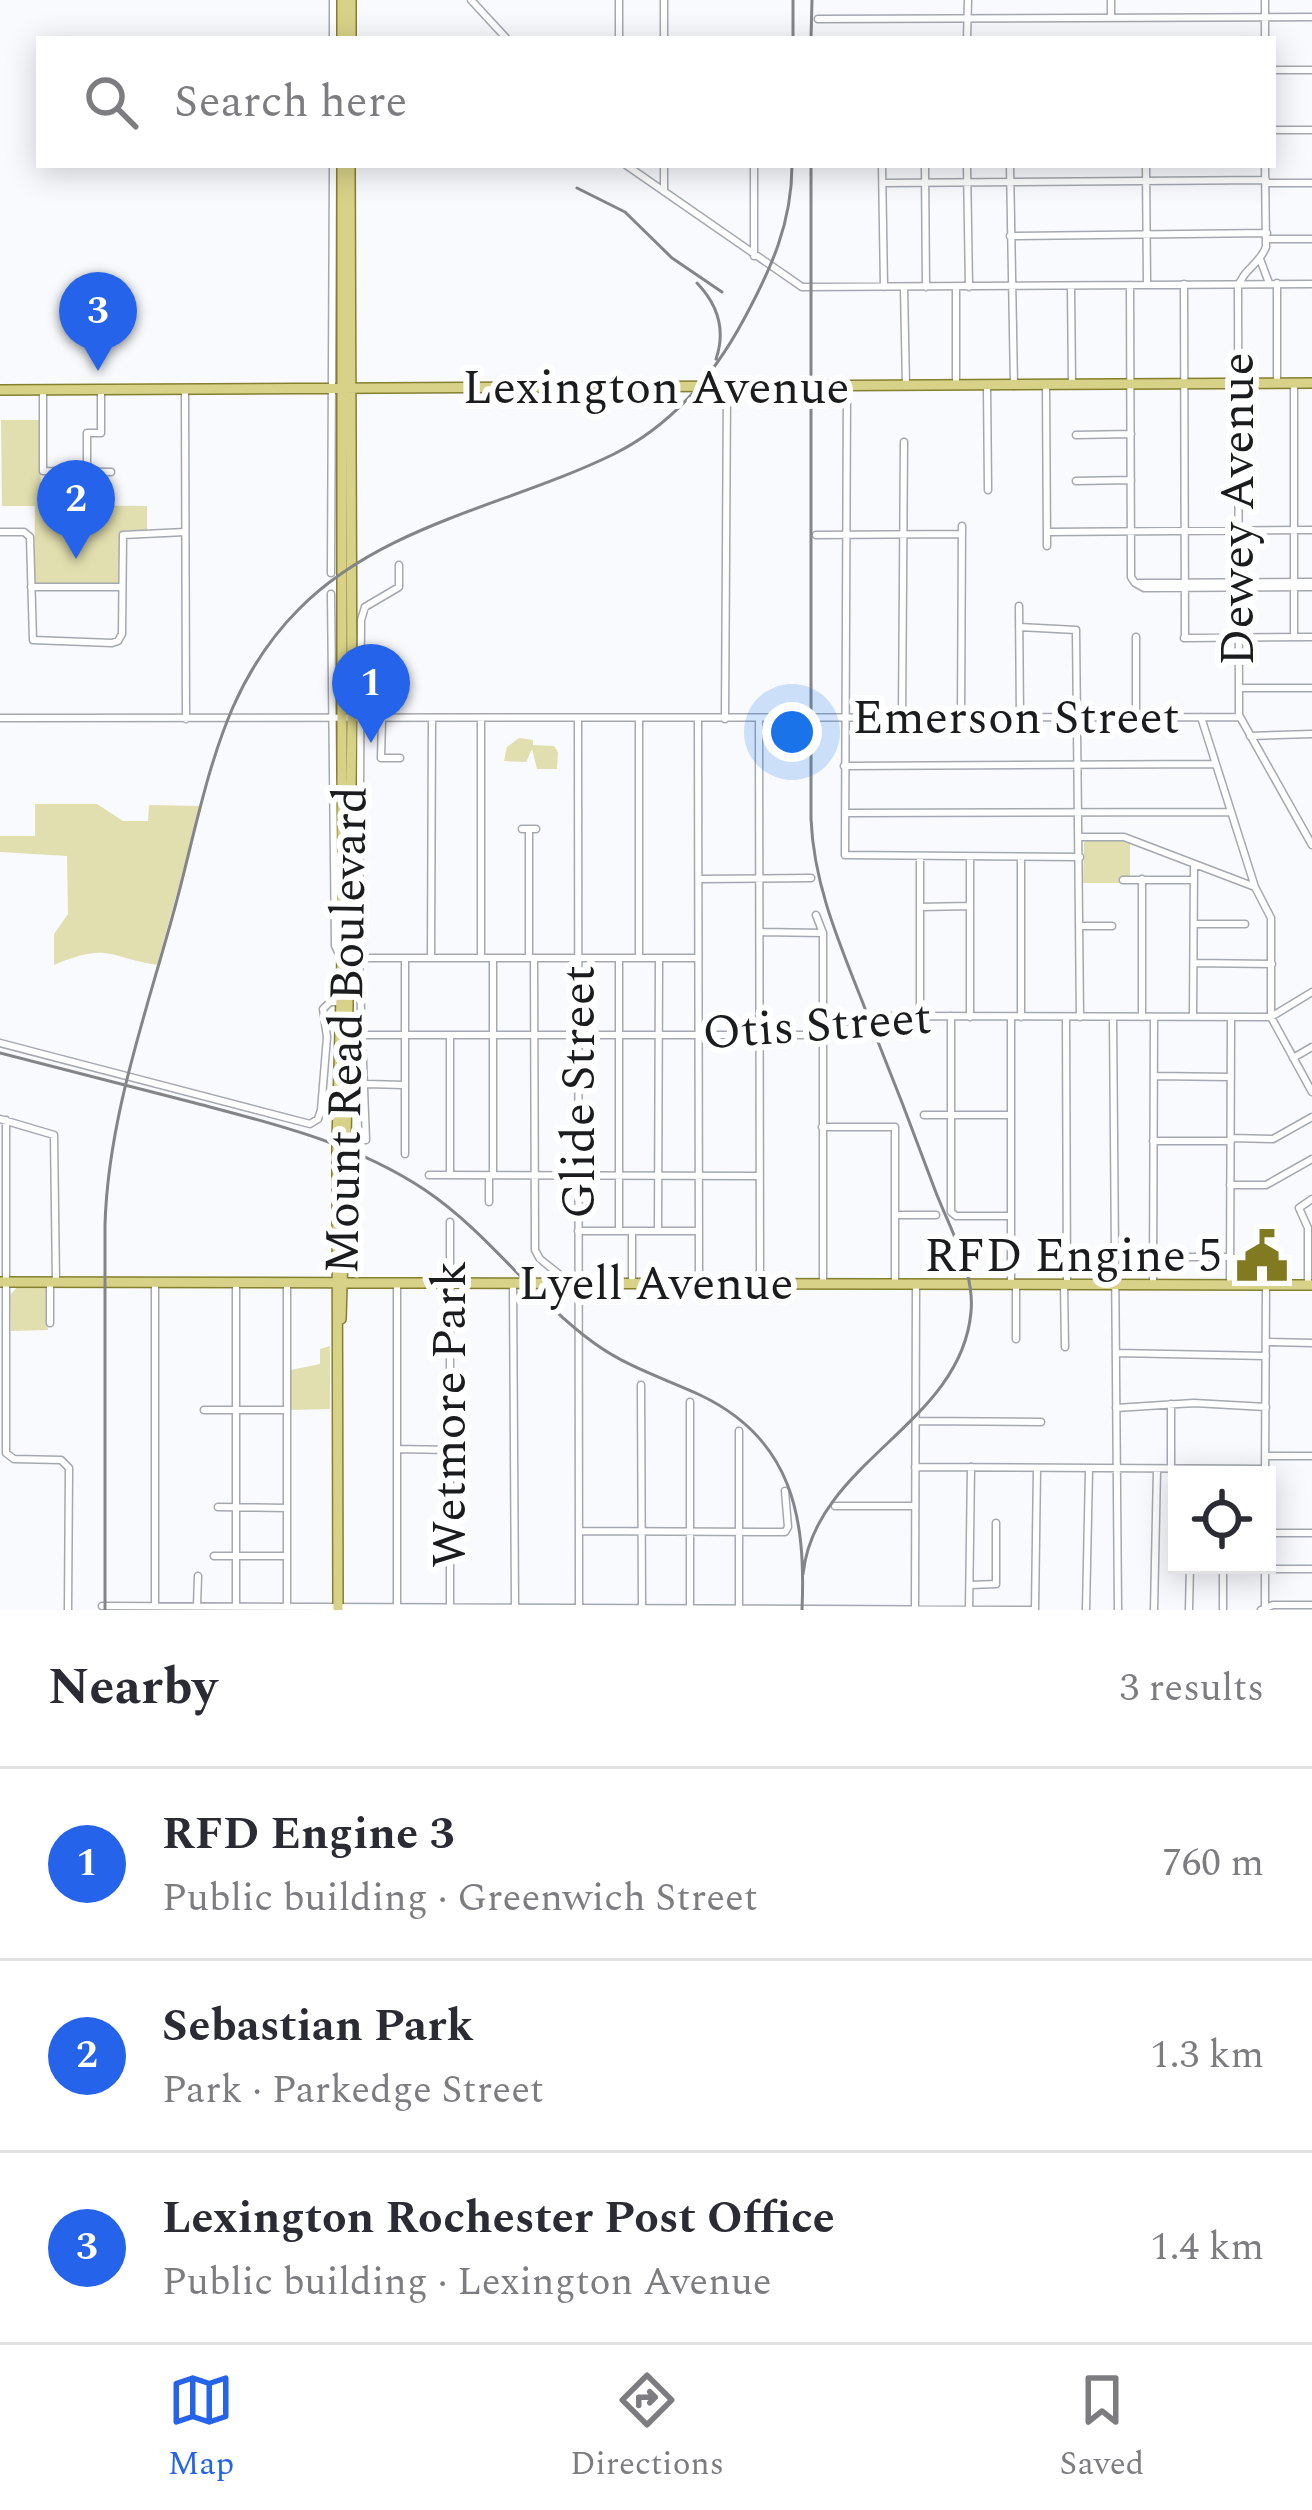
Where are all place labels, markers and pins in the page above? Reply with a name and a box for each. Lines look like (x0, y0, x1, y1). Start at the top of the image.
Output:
pin: 3 (59, 272, 137, 371)
pin: 2 (37, 460, 115, 559)
pin: 1 (332, 644, 410, 743)
place label: RFD Engine 5 (924, 1220, 1222, 1293)
public building icon: RFD Engine 5 (1233, 1227, 1291, 1285)

